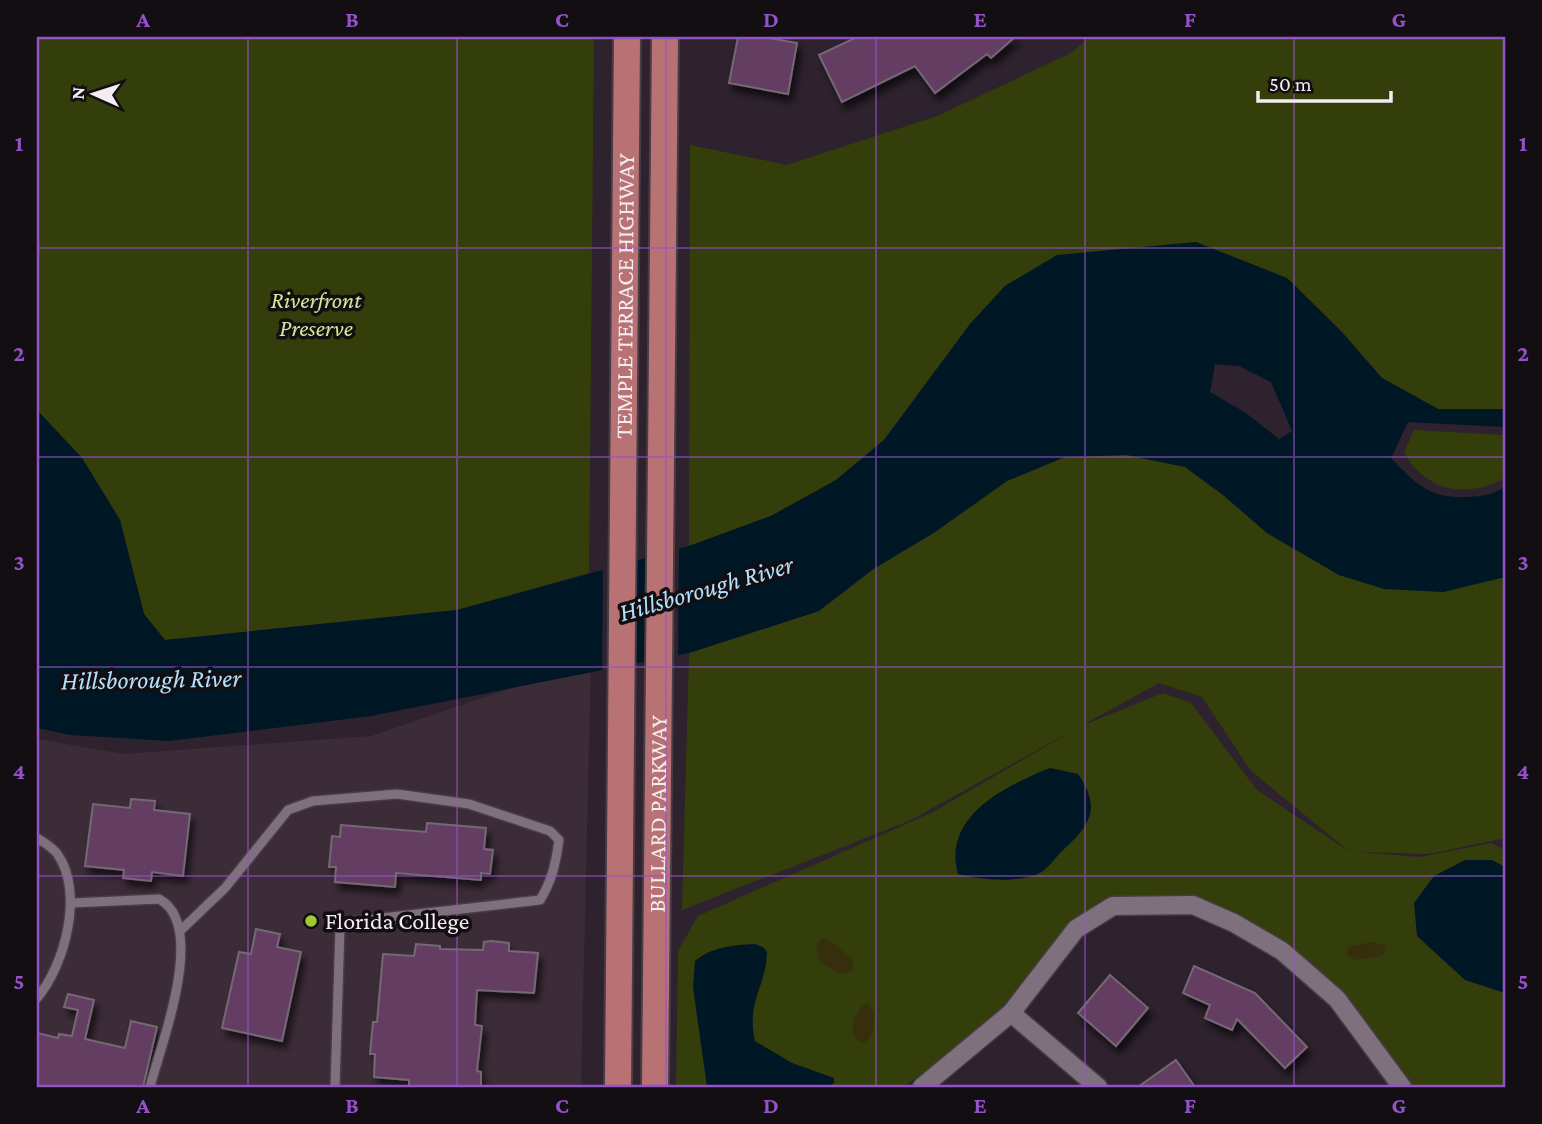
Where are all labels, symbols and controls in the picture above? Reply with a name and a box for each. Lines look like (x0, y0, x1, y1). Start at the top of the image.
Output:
text: A (135, 6, 150, 32)
text: B (345, 6, 359, 32)
text: C (555, 6, 569, 32)
text: D (763, 6, 779, 32)
text: E (973, 6, 987, 32)
text: F (1184, 6, 1196, 32)
text: G (1392, 6, 1407, 32)
north arrow (60, 60, 130, 130)
scale bar (1258, 60, 1392, 104)
text: 50 m (1269, 72, 1312, 96)
text: N (67, 86, 88, 100)
text: 1 (15, 130, 24, 156)
text: 1 (1519, 130, 1528, 156)
street label: TEMPLE TERRACE HIGHWAY (610, 153, 639, 439)
park label: Riverfront Preserve (271, 286, 362, 341)
text: 2 (13, 340, 25, 366)
text: 2 (1517, 340, 1529, 366)
text: 3 (13, 549, 25, 575)
water label: Hillsborough River (616, 549, 798, 627)
text: 3 (1517, 549, 1529, 575)
water label: Hillsborough River (61, 663, 242, 696)
street label: BULLARD PARKWAY (643, 715, 672, 913)
text: 4 (13, 758, 25, 784)
text: 4 (1517, 758, 1529, 784)
place label: Florida College (325, 907, 469, 934)
marker: Florida College (303, 913, 319, 929)
text: 5 (13, 968, 25, 994)
text: 5 (1517, 968, 1529, 994)
text: A (135, 1092, 150, 1118)
text: B (345, 1092, 359, 1118)
text: C (555, 1092, 569, 1118)
text: D (763, 1092, 779, 1118)
text: E (973, 1092, 987, 1118)
text: F (1184, 1092, 1196, 1118)
text: G (1392, 1092, 1407, 1118)

